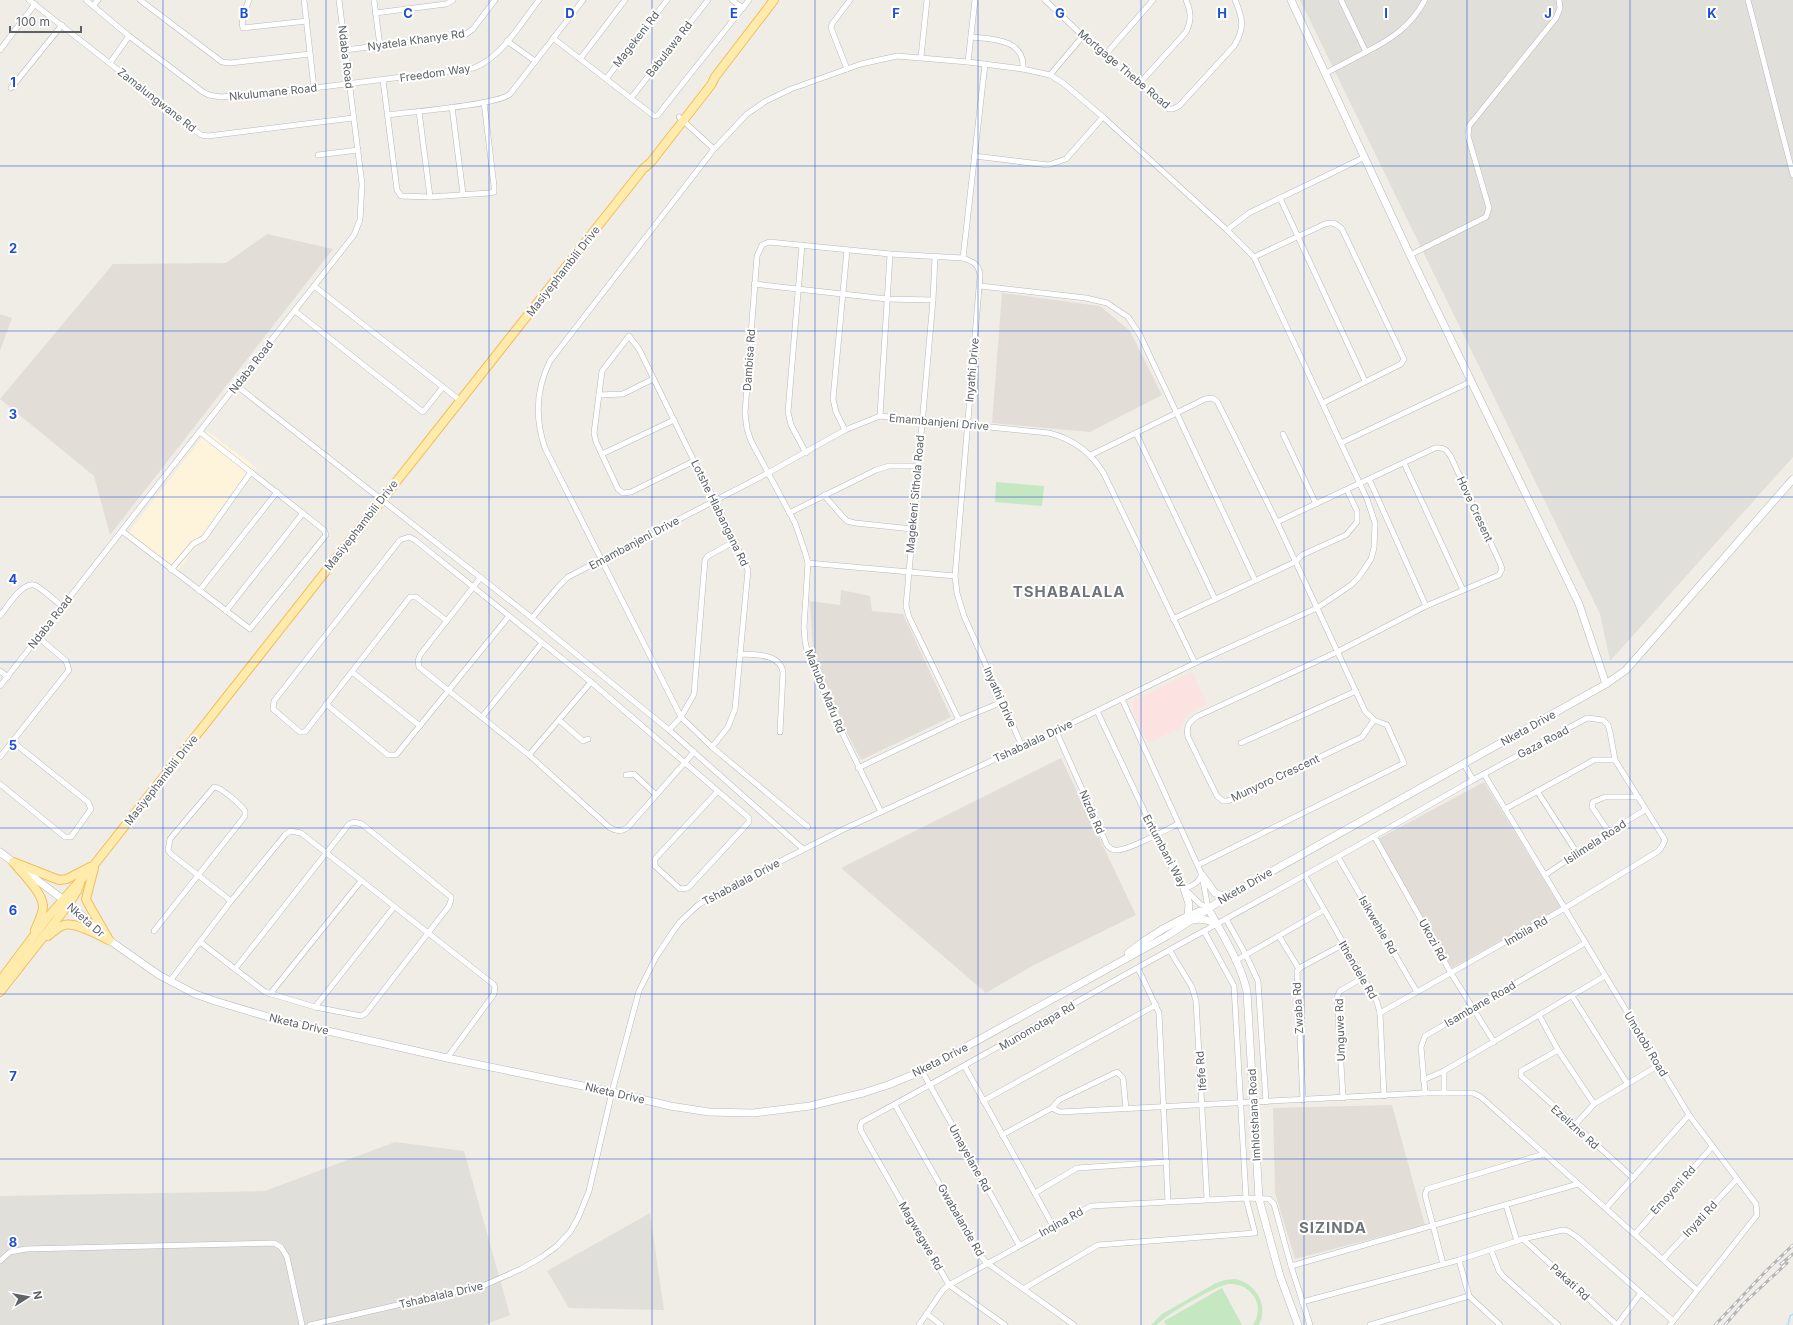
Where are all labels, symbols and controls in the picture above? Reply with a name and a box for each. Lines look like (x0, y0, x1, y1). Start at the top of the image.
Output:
text: B (240, 5, 249, 21)
text: C (403, 5, 413, 21)
text: D (565, 5, 575, 21)
text: E (730, 5, 738, 21)
text: F (892, 5, 900, 21)
text: G (1055, 5, 1065, 21)
text: H (1217, 5, 1227, 21)
text: I (1384, 5, 1388, 21)
text: J (1544, 5, 1552, 21)
text: K (1707, 5, 1717, 21)
scale bar (10, 8, 81, 34)
street label: Magekeni Rd (610, 8, 662, 70)
text: 100 m (16, 14, 50, 29)
street label: Babulawa Rd (643, 18, 695, 80)
street label: Ndaba Road (335, 24, 357, 90)
street label: Nyatela Khanye Rd (366, 26, 466, 54)
street label: Mortgage Thebe Road (1075, 26, 1173, 112)
street label: Freedom Way (399, 61, 471, 85)
street label: Zamalungwane Rd (115, 65, 199, 135)
text: 1 (10, 74, 16, 90)
street label: Nkulumane Road (228, 80, 318, 104)
street label: Masiyephambili Drive (523, 223, 603, 319)
text: 2 (9, 240, 17, 256)
street label: Dambisa Rd (740, 329, 758, 391)
street label: Inyathi Drive (962, 337, 982, 403)
street label: Ndaba Road (226, 338, 276, 396)
text: 3 (9, 406, 17, 422)
street label: Emambanjeni Drive (888, 411, 990, 433)
street label: Magekeni Sithola Road (903, 434, 927, 554)
street label: Lotshe Hlabangana Rd (688, 457, 752, 569)
street label: Hove Cresent (1454, 474, 1496, 544)
street label: Masiyephambili Drive (321, 477, 401, 573)
street label: Emambanjeni Drive (586, 513, 682, 573)
text: 4 (9, 571, 18, 587)
district label: TSHABALALA (1013, 582, 1125, 601)
street label: Ndaba Road (25, 593, 75, 651)
street label: Mahubo Mafu Rd (802, 647, 848, 735)
street label: Inyathi Drive (980, 665, 1020, 729)
street label: Nketa Drive (1498, 707, 1558, 749)
street label: Tshabalala Drive (991, 717, 1075, 765)
street label: Gaza Road (1515, 723, 1571, 761)
street label: Masiyephambili Drive (121, 732, 201, 828)
text: 5 (9, 737, 17, 753)
street label: Munyoro Crescent (1229, 751, 1322, 805)
street label: Nizda Rd (1076, 788, 1108, 836)
street label: Entumbani Way (1140, 812, 1190, 890)
street label: Isilimela Road (1561, 817, 1629, 867)
street label: Tshabalala Drive (700, 856, 782, 908)
street label: Nketa Drive (1215, 865, 1275, 907)
street label: Isikwehle Rd (1356, 893, 1400, 957)
street label: Nketa Dr (64, 900, 108, 940)
text: 6 (9, 902, 17, 918)
street label: Imbila Rd (1502, 913, 1550, 949)
street label: Ukozi Rd (1416, 917, 1450, 963)
street label: Ithendele Rd (1336, 938, 1380, 1002)
street label: Isambane Road (1442, 978, 1518, 1030)
street label: Zwaba Rd (1290, 982, 1306, 1034)
street label: Umguwe Rd (1332, 998, 1348, 1062)
street label: Munomotapa Rd (997, 999, 1077, 1053)
street label: Umotobi Road (1621, 1009, 1671, 1079)
street label: Nketa Drive (268, 1010, 330, 1038)
street label: Nketa Drive (910, 1040, 970, 1080)
street label: Ifefe Rd (1193, 1051, 1209, 1091)
text: 7 (9, 1068, 17, 1084)
street label: Imhlotshana Road (1245, 1068, 1263, 1162)
street label: Nketa Drive (584, 1079, 646, 1107)
street label: Ezelizne Rd (1548, 1102, 1602, 1152)
street label: Umayelane Rd (946, 1122, 994, 1194)
street label: Emoyeni Rd (1647, 1163, 1699, 1217)
street label: Gwabalande Rd (935, 1181, 987, 1259)
street label: Inyati Rd (1680, 1198, 1720, 1240)
street label: Magwegwe Rd (896, 1199, 946, 1273)
street label: Inqina Rd (1036, 1204, 1086, 1240)
district label: SIZINDA (1299, 1218, 1367, 1237)
text: 8 (9, 1234, 17, 1250)
street label: Pakati Rd (1547, 1261, 1593, 1303)
north arrow (8, 1277, 48, 1317)
street label: Tshabalala Drive (398, 1279, 484, 1311)
text: N (30, 1290, 45, 1301)

